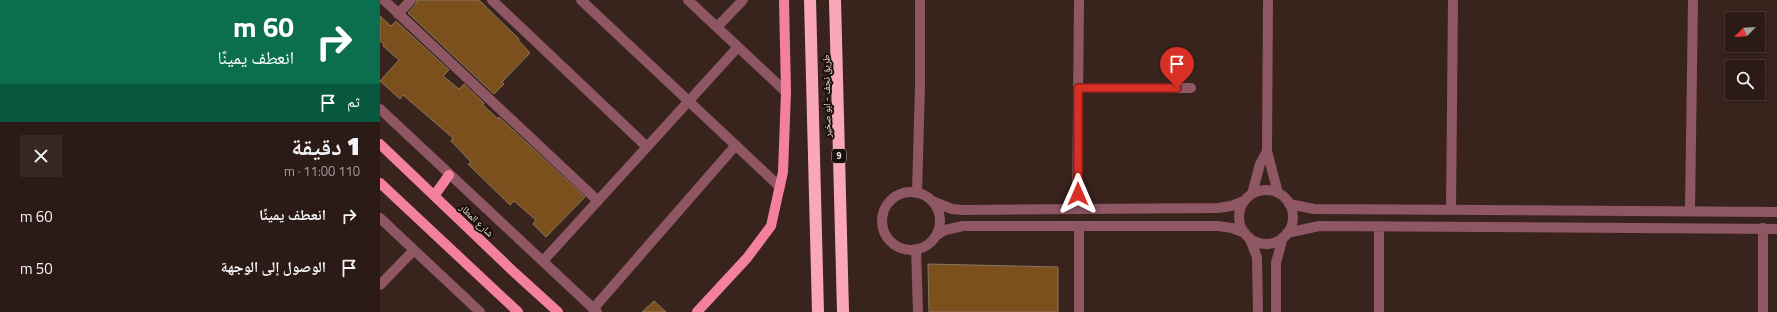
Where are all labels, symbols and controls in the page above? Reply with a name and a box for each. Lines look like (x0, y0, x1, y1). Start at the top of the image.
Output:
text: 60 m (233, 5, 294, 48)
north arrow (1725, 12, 1765, 52)
map controls (1725, 12, 1765, 100)
icon: right (308, 16, 360, 68)
text: انعطف يمينًا (217, 44, 294, 71)
pin (1160, 47, 1194, 88)
icon: arrive (1166, 53, 1188, 75)
street label: طريق نجف - ابو صخير (818, 54, 835, 139)
button: search (1725, 60, 1765, 100)
text: ثم (347, 90, 360, 113)
icon: arrive (317, 92, 339, 114)
text: 1 دقيقة (291, 128, 360, 164)
button: close (20, 135, 62, 177)
road number: 9 (832, 149, 846, 163)
text: 110 m · 11:00 (284, 161, 360, 181)
position arrow (1057, 173, 1099, 215)
street label: شارع المطار (455, 199, 497, 241)
text: انعطف يمينًا (259, 203, 326, 226)
text: 60 m (20, 205, 53, 228)
icon: right (338, 205, 360, 227)
text: الوصول إلى الوجهة (221, 255, 326, 278)
text: 50 m (20, 257, 53, 280)
icon: arrive (338, 257, 360, 279)

